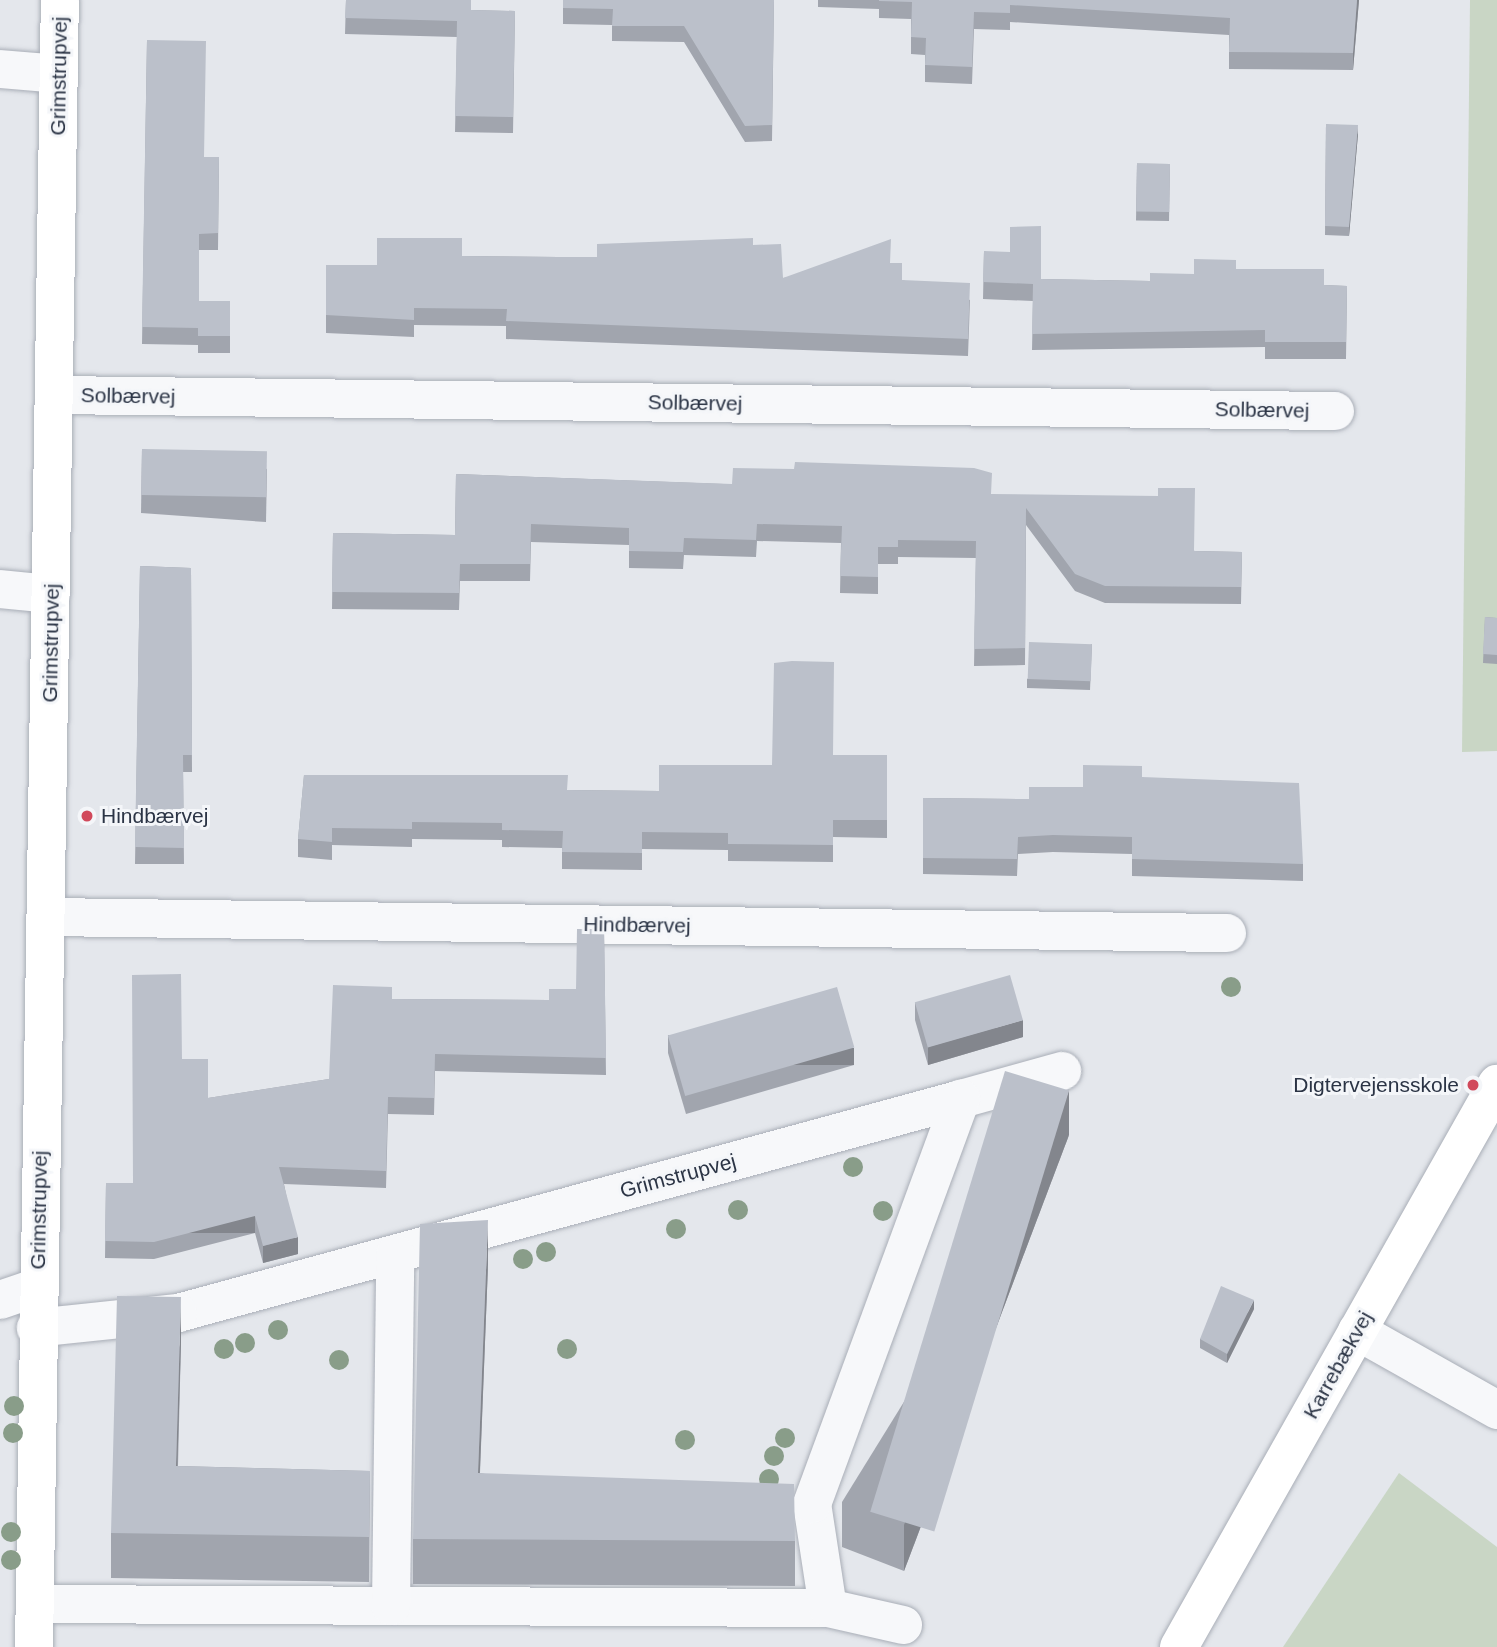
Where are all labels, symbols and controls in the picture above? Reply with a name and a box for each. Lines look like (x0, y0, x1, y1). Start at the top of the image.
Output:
street label: Grimstrupvej (45, 16, 73, 136)
street label: Solbærvej (81, 383, 175, 409)
street label: Solbærvej (648, 390, 742, 416)
street label: Solbærvej (1215, 397, 1309, 423)
street label: Grimstrupvej (37, 583, 65, 703)
place label: Hindbærvej (101, 803, 208, 829)
marker: Hindbærvej (79, 808, 95, 824)
street label: Hindbærvej (583, 911, 691, 939)
place label: Digtervejensskole (1293, 1072, 1459, 1098)
marker: Digtervejensskole (1465, 1077, 1481, 1093)
street label: Grimstrupvej (617, 1148, 739, 1204)
street label: Grimstrupvej (25, 1150, 53, 1270)
street label: Karrebækvej (1298, 1307, 1378, 1423)

